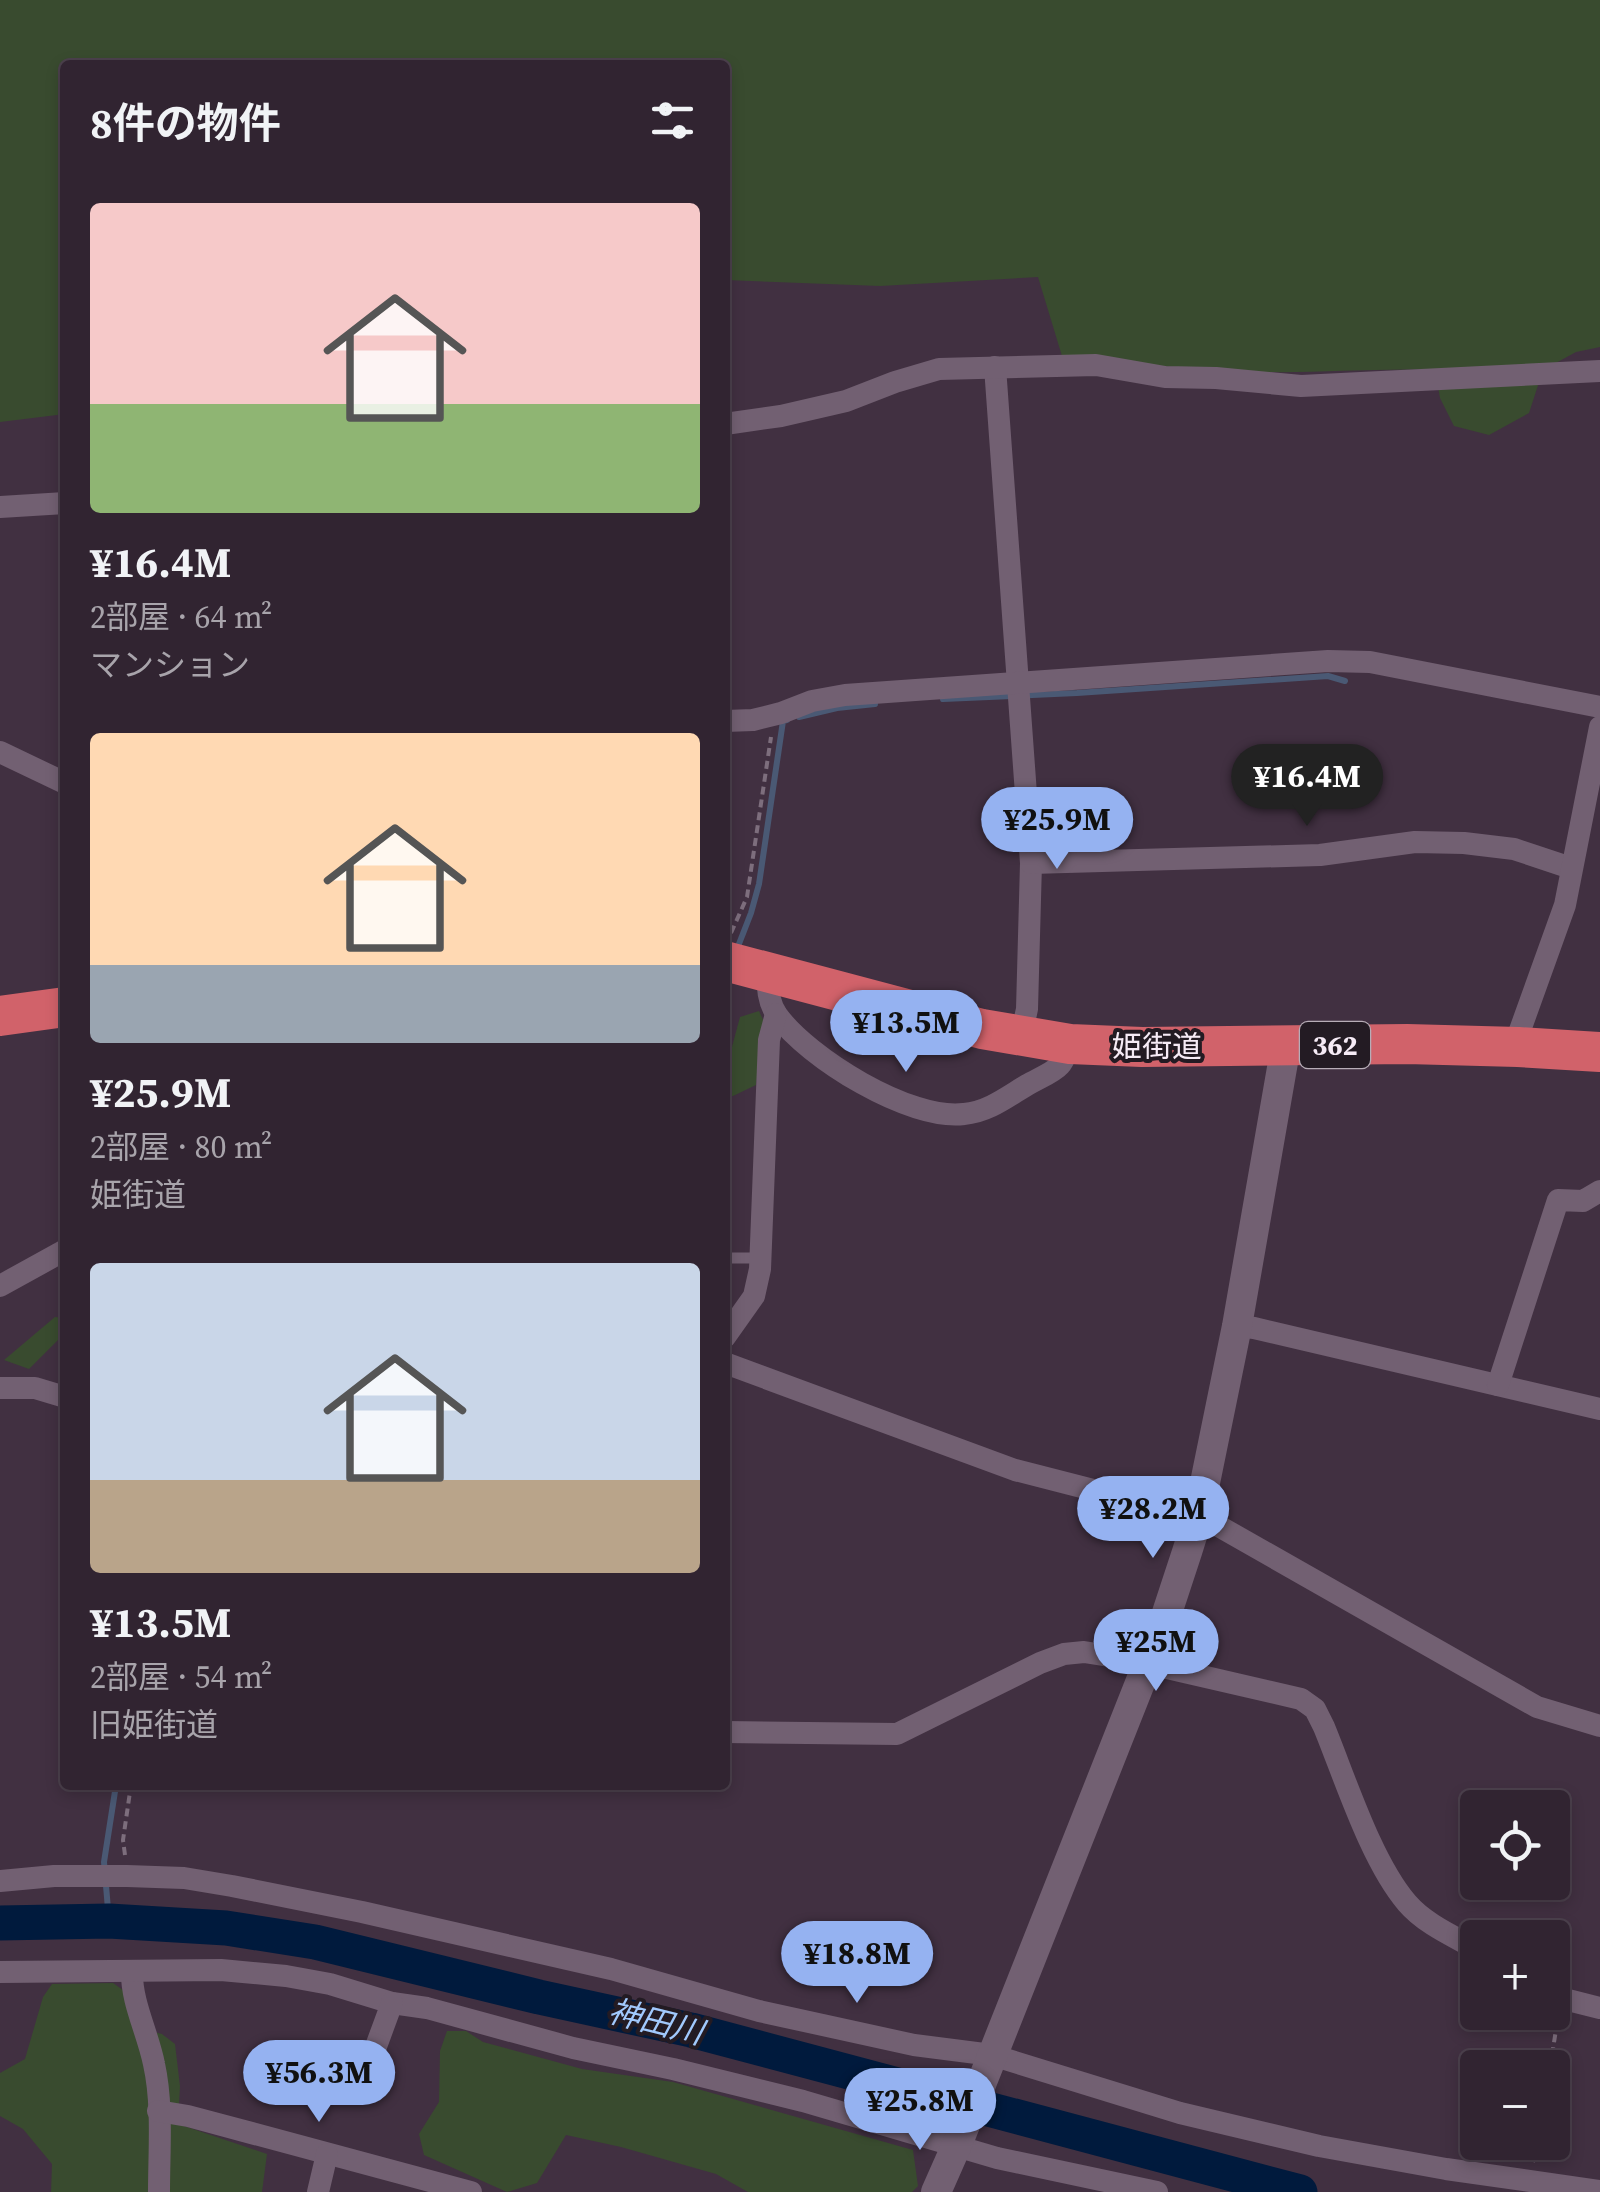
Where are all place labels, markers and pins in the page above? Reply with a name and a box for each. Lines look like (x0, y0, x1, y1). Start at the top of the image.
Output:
pin: ¥16.4M (1226, 744, 1388, 829)
pin: ¥25.9M (976, 787, 1138, 872)
pin: ¥13.5M (825, 990, 987, 1075)
pin: ¥28.2M (1072, 1476, 1234, 1561)
pin: ¥25M (1097, 1609, 1215, 1694)
pin: ¥18.8M (776, 1921, 938, 2006)
pin: ¥56.3M (238, 2040, 400, 2125)
pin: ¥25.8M (839, 2068, 1001, 2153)

